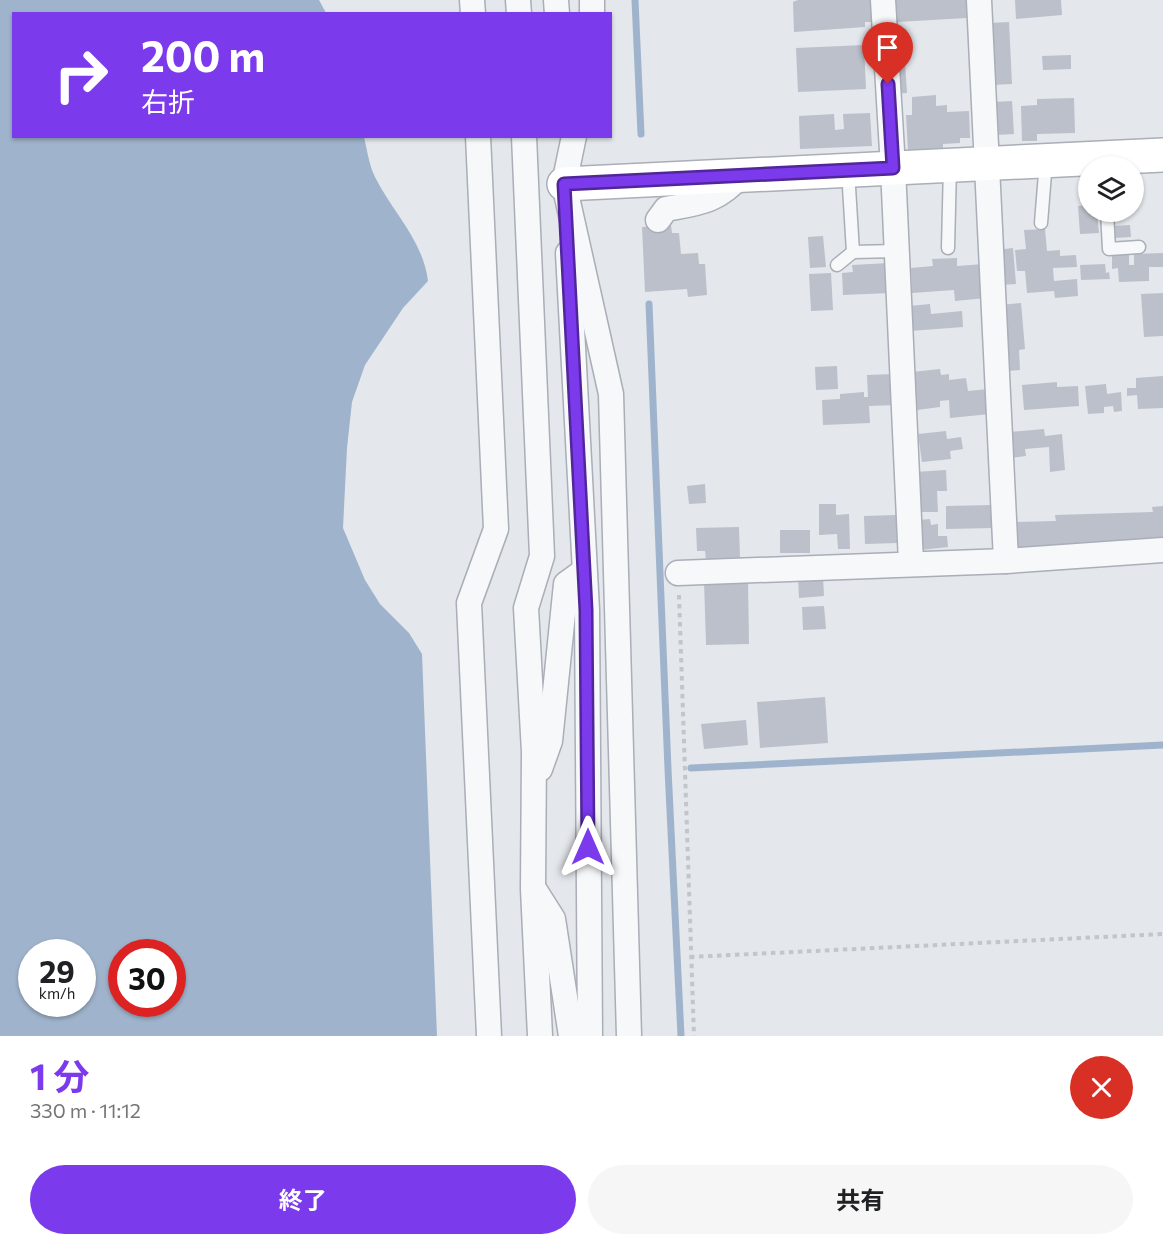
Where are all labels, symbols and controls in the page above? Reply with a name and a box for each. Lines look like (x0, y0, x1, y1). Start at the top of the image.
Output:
pin (862, 22, 913, 84)
text: 200 m (141, 29, 265, 81)
icon: arrive (871, 31, 904, 64)
icon: right (42, 36, 120, 114)
text: 右折 (141, 85, 195, 118)
map controls (1078, 156, 1144, 222)
button: layers (1078, 156, 1144, 222)
position arrow (556, 815, 620, 879)
speed limit sign: 30 (108, 939, 186, 1017)
text: 29 (39, 952, 75, 989)
text: km/h (39, 984, 75, 1002)
text: 1 分 (30, 1053, 89, 1097)
button: close (1070, 1056, 1133, 1119)
text: 330 m · 11:12 (30, 1098, 141, 1122)
button: 終了 (30, 1165, 576, 1234)
button: 共有 (588, 1165, 1133, 1234)

